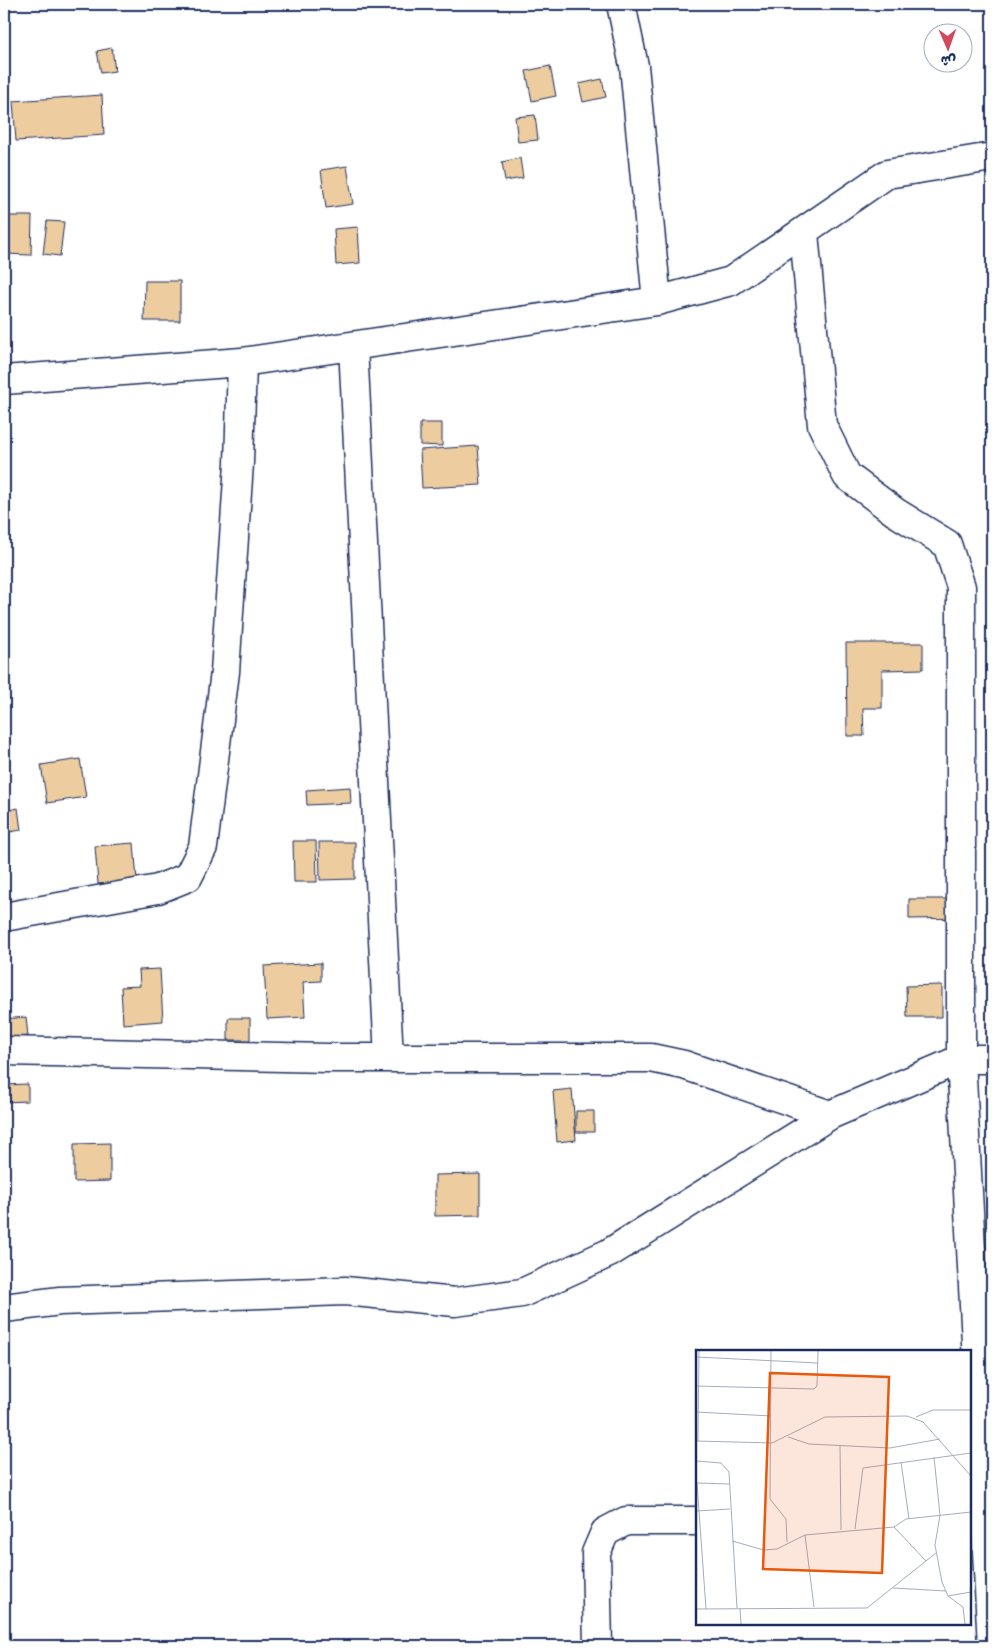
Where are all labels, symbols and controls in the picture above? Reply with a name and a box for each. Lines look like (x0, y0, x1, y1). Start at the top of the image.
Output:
north arrow (924, 22, 974, 72)
text: ش (940, 50, 956, 70)
inset map (696, 1350, 971, 1625)

